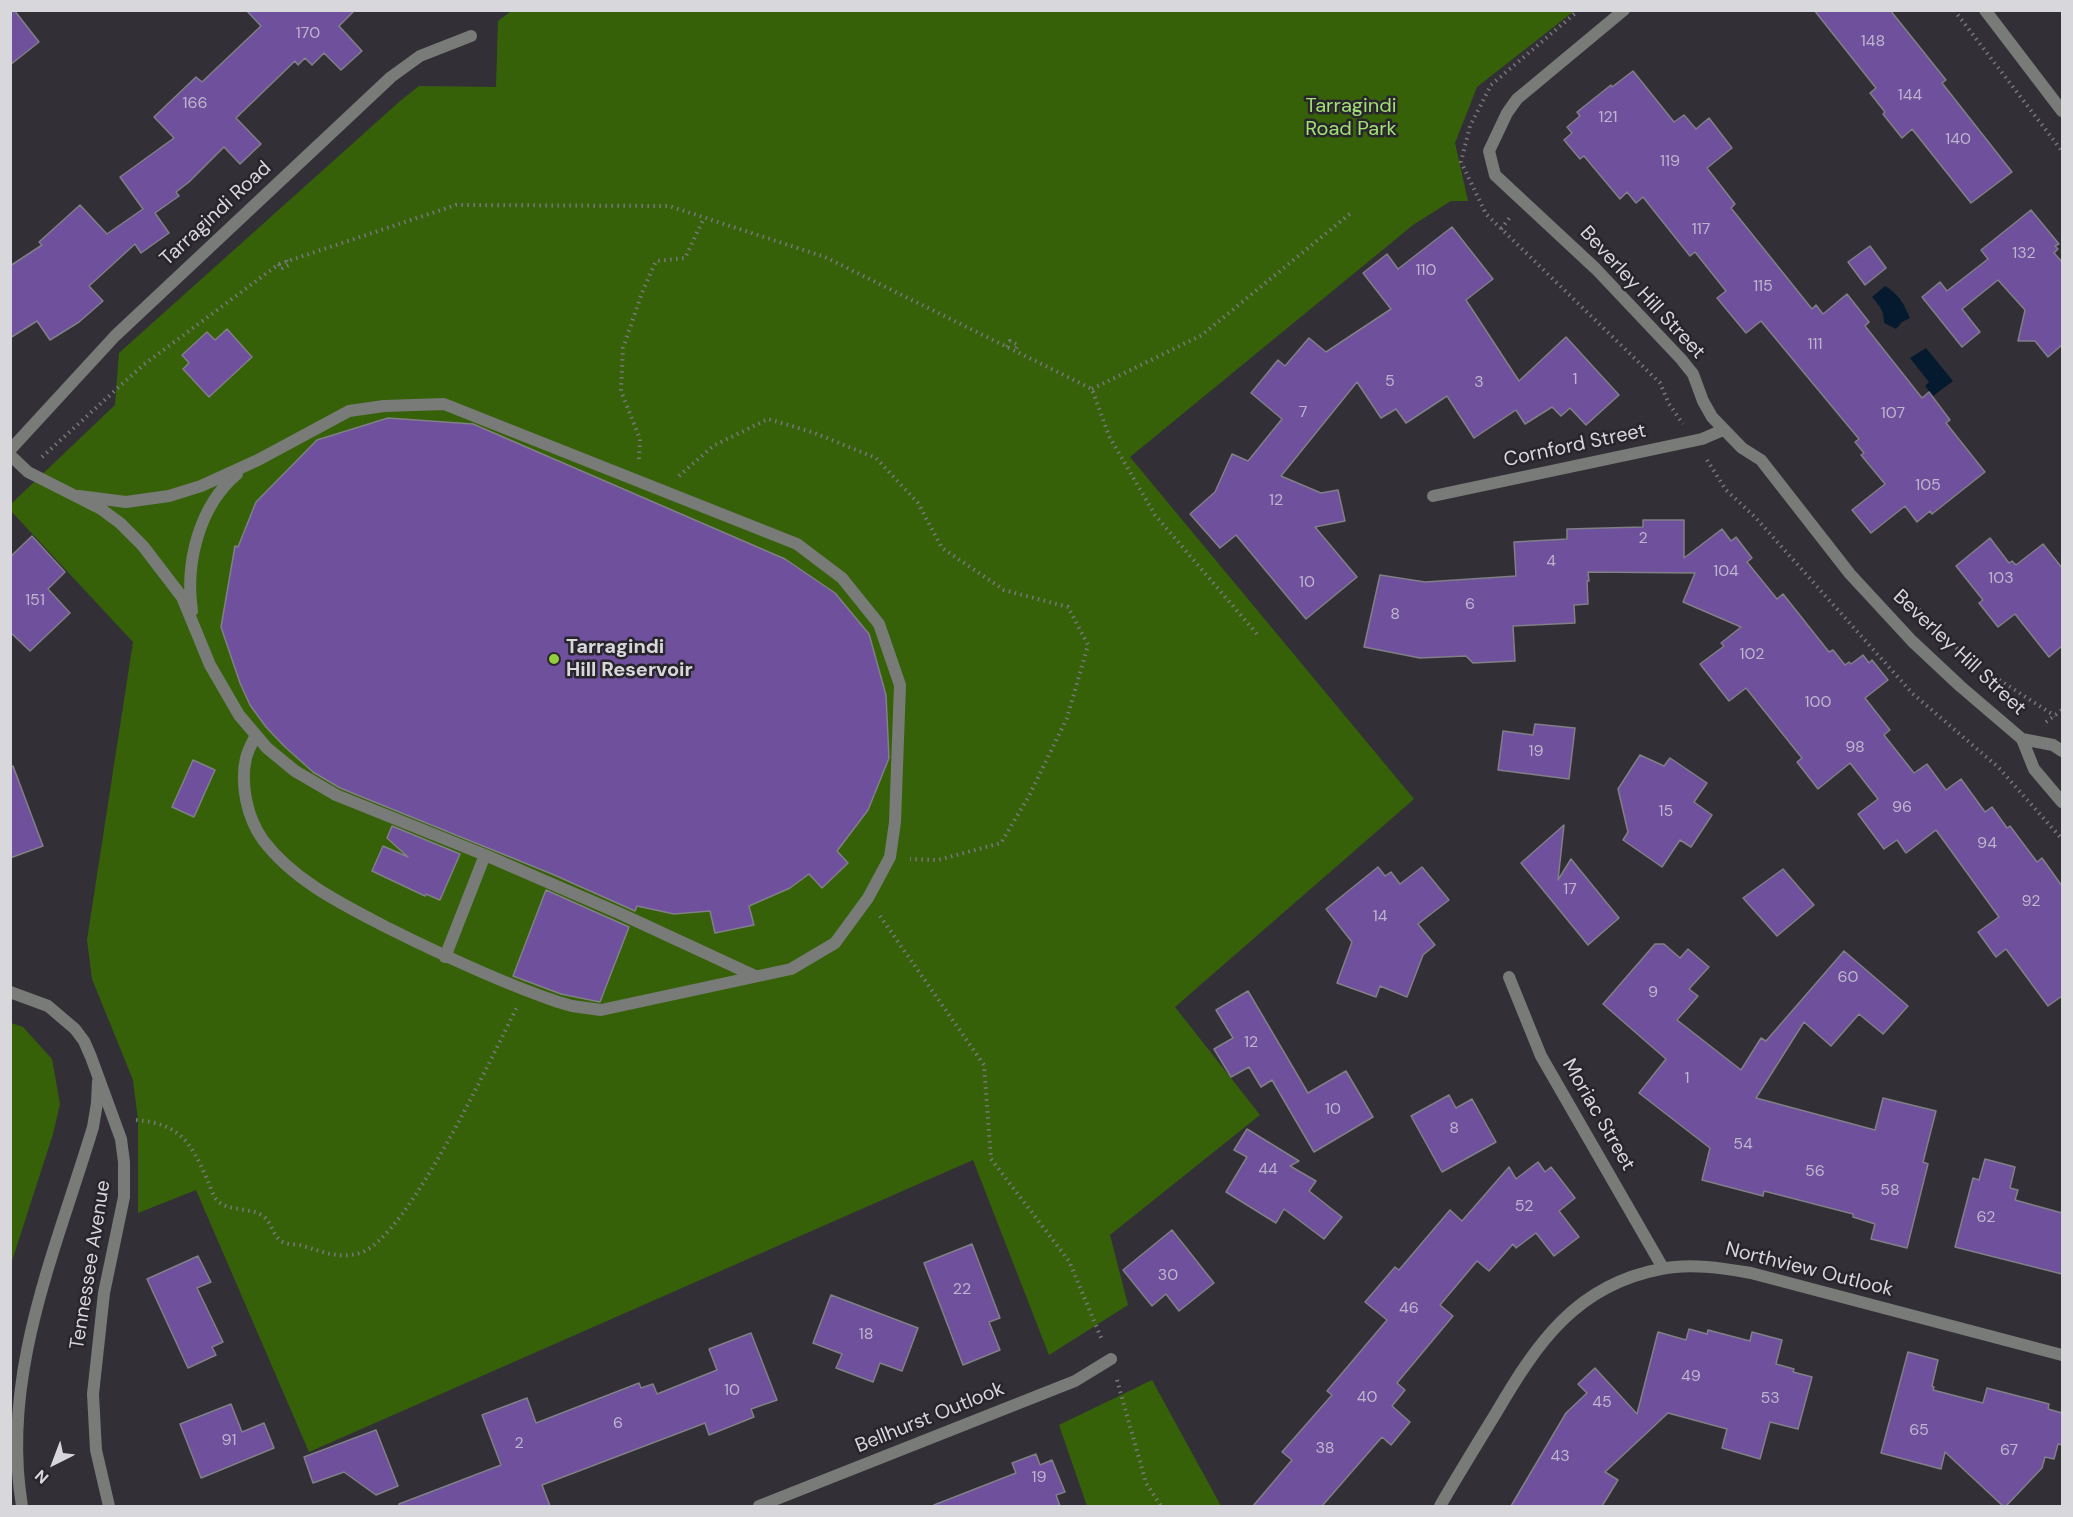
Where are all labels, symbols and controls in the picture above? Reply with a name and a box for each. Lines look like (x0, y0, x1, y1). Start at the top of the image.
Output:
house number: 170 (296, 24, 320, 44)
house number: 148 (1861, 32, 1885, 52)
house number: 144 (1898, 86, 1922, 106)
house number: 166 (182, 94, 208, 114)
park label: Tarragindi Road Park (1305, 95, 1397, 142)
house number: 121 (1598, 108, 1618, 128)
house number: 140 (1945, 130, 1971, 150)
house number: 119 (1660, 152, 1680, 172)
street label: Tarragindi Road (156, 156, 276, 272)
house number: 117 (1692, 220, 1710, 240)
street label: Beverley Hill Street (1574, 222, 1710, 364)
house number: 132 (2012, 244, 2036, 264)
house number: 110 (1416, 261, 1436, 281)
house number: 115 (1753, 277, 1773, 297)
house number: 111 (1808, 335, 1822, 355)
house number: 1 (1573, 370, 1577, 390)
house number: 5 (1385, 372, 1395, 392)
house number: 3 (1474, 373, 1484, 393)
house number: 7 (1299, 403, 1307, 423)
house number: 107 (1881, 404, 1905, 424)
street label: Cornford Street (1502, 419, 1648, 473)
house number: 105 (1915, 476, 1941, 496)
house number: 12 (1269, 491, 1283, 511)
house number: 2 (1638, 529, 1648, 549)
house number: 4 (1546, 552, 1556, 572)
house number: 104 (1713, 562, 1739, 582)
house number: 103 (1988, 569, 2014, 589)
house number: 10 (1299, 573, 1315, 593)
street label: Beverley Hill Street (1888, 585, 2030, 721)
house number: 151 (25, 591, 45, 611)
house number: 6 (1465, 595, 1475, 615)
house number: 8 (1390, 605, 1400, 625)
place label: Tarragindi Hill Reservoir (566, 636, 693, 683)
house number: 102 (1740, 645, 1764, 665)
marker: Tarragindi Hill Reservoir (547, 652, 561, 666)
house number: 100 (1805, 693, 1831, 713)
house number: 98 (1845, 738, 1865, 758)
house number: 19 (1528, 742, 1544, 762)
house number: 96 (1892, 798, 1912, 818)
house number: 15 (1659, 802, 1673, 822)
house number: 94 (1977, 834, 1997, 854)
house number: 17 (1563, 880, 1577, 900)
house number: 92 (2022, 892, 2040, 912)
house number: 14 (1373, 907, 1387, 927)
house number: 60 (1838, 968, 1858, 988)
house number: 9 (1648, 983, 1658, 1003)
house number: 12 (1244, 1033, 1258, 1053)
street label: Moriac Street (1556, 1055, 1640, 1175)
house number: 1 (1685, 1069, 1689, 1089)
house number: 10 (1325, 1100, 1341, 1120)
house number: 8 (1449, 1119, 1459, 1139)
house number: 54 (1733, 1135, 1753, 1155)
house number: 44 (1258, 1160, 1278, 1180)
house number: 56 (1805, 1162, 1825, 1182)
street label: Tennessee Avenue (66, 1179, 116, 1351)
house number: 58 (1880, 1181, 1900, 1201)
house number: 52 (1515, 1197, 1533, 1217)
house number: 62 (1977, 1208, 1995, 1228)
street label: Northview Outlook (1723, 1238, 1895, 1302)
house number: 30 (1158, 1266, 1178, 1286)
house number: 22 (953, 1280, 971, 1300)
house number: 46 (1399, 1299, 1419, 1319)
house number: 18 (859, 1325, 873, 1345)
house number: 49 (1681, 1367, 1701, 1387)
street label: Bellhurst Outlook (852, 1377, 1008, 1459)
house number: 10 (724, 1381, 740, 1401)
house number: 40 (1357, 1388, 1377, 1408)
house number: 53 (1760, 1389, 1780, 1409)
house number: 45 (1592, 1393, 1612, 1413)
house number: 6 (613, 1414, 623, 1434)
house number: 65 (1909, 1421, 1929, 1441)
house number: 91 (222, 1431, 236, 1451)
north arrow (24, 1433, 84, 1493)
house number: 2 (514, 1434, 524, 1454)
house number: 38 (1315, 1439, 1335, 1459)
house number: 67 (2000, 1441, 2018, 1461)
house number: 43 (1550, 1447, 1570, 1467)
text: N (30, 1465, 53, 1488)
house number: 19 (1031, 1468, 1047, 1488)

